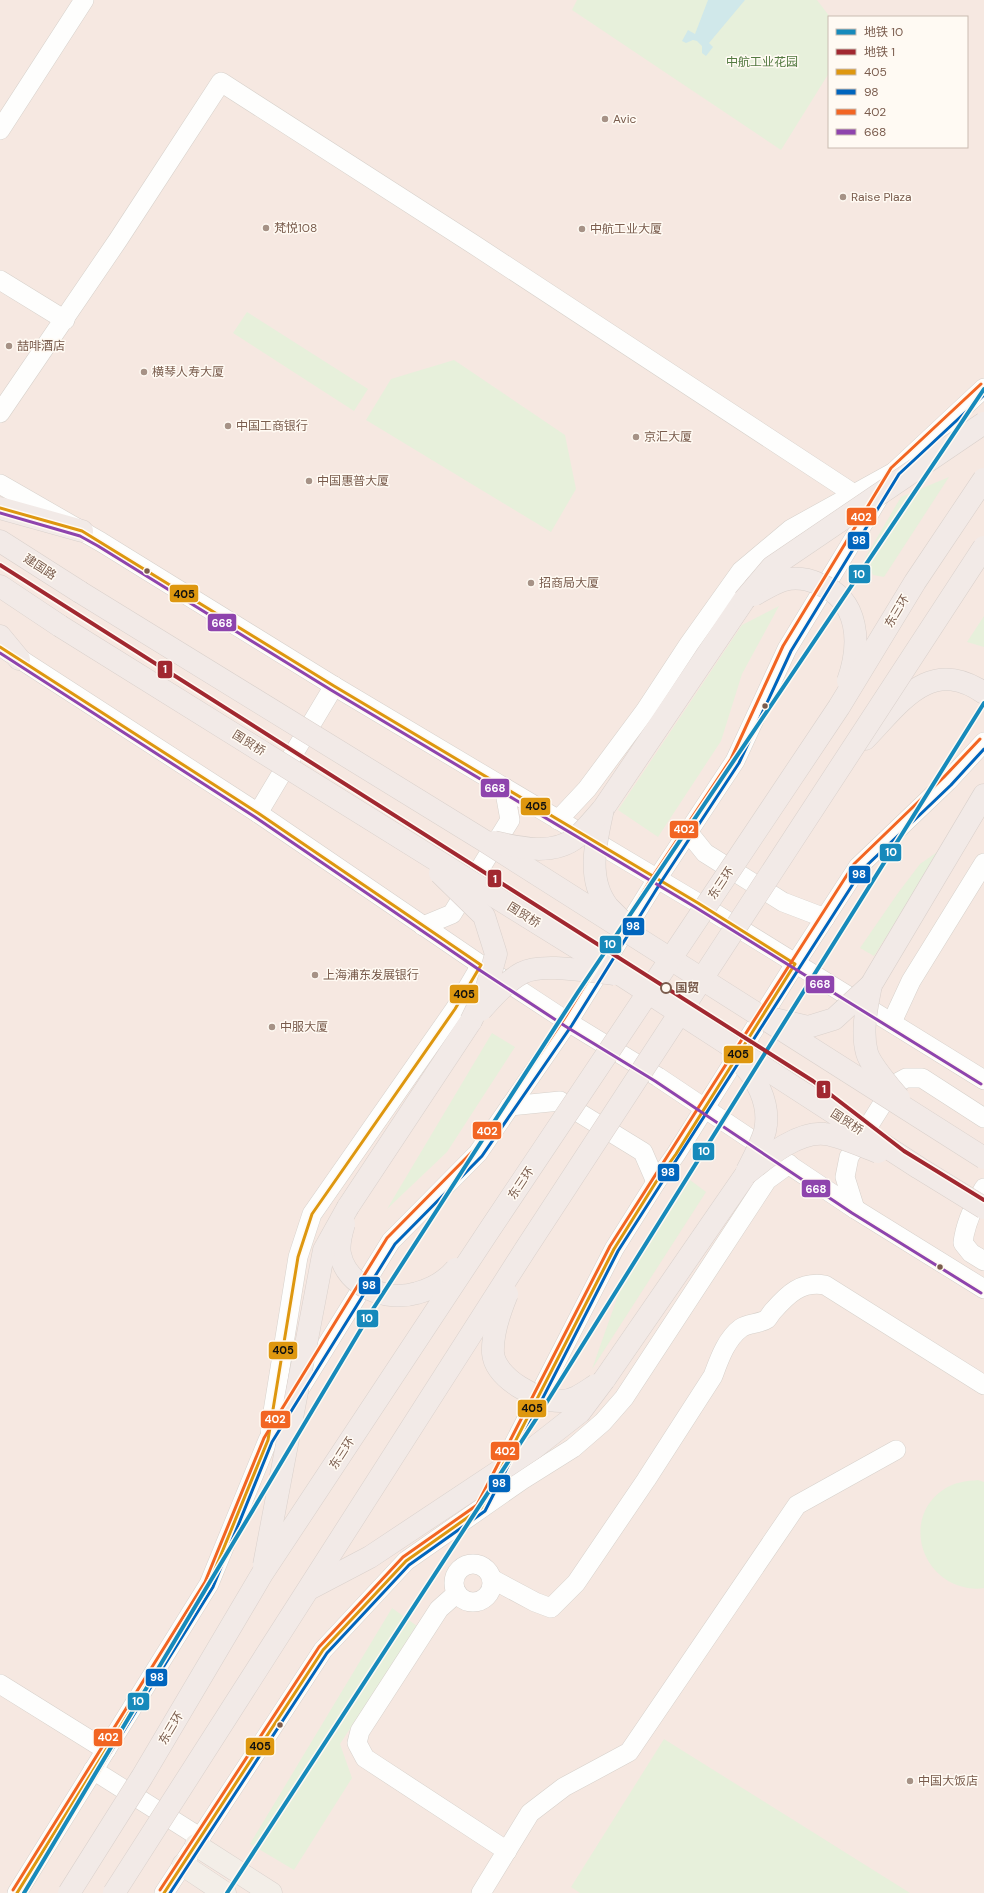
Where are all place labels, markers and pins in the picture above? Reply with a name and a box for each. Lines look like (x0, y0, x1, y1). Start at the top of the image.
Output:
place label: Avic (613, 111, 637, 127)
marker: Avic (600, 114, 610, 124)
place label: Raise Plaza (851, 189, 912, 205)
marker: Raise Plaza (838, 192, 848, 202)
place label: 梵悦108 (274, 220, 317, 236)
place label: 中航工业大厦 (590, 221, 662, 237)
marker: 梵悦108 (261, 223, 271, 233)
marker: 中航工业大厦 (577, 224, 587, 234)
place label: 喆啡酒店 (17, 338, 65, 354)
marker: 喆啡酒店 (4, 341, 14, 351)
place label: 横琴人寿大厦 (152, 364, 224, 380)
marker: 横琴人寿大厦 (139, 367, 149, 377)
place label: 中国工商银行 (236, 418, 308, 434)
marker: 中国工商银行 (223, 421, 233, 431)
place label: 京汇大厦 (644, 429, 692, 445)
marker: 京汇大厦 (631, 432, 641, 442)
place label: 中国惠普大厦 (317, 473, 389, 489)
marker: 中国惠普大厦 (304, 476, 314, 486)
unlabelled marker (142, 566, 152, 576)
place label: 招商局大厦 (539, 575, 599, 591)
marker: 招商局大厦 (526, 578, 536, 588)
unlabelled marker (760, 701, 770, 711)
place label: 上海浦东发展银行 (323, 967, 419, 983)
marker: 上海浦东发展银行 (310, 970, 320, 980)
place label: 国贸 (675, 980, 699, 996)
marker: 国贸 (660, 982, 672, 994)
place label: 中服大厦 (280, 1019, 328, 1035)
marker: 中服大厦 (267, 1022, 277, 1032)
unlabelled marker (935, 1262, 945, 1272)
unlabelled marker (275, 1720, 285, 1730)
place label: 中国大饭店 (918, 1773, 978, 1789)
marker: 中国大饭店 (905, 1776, 915, 1786)

